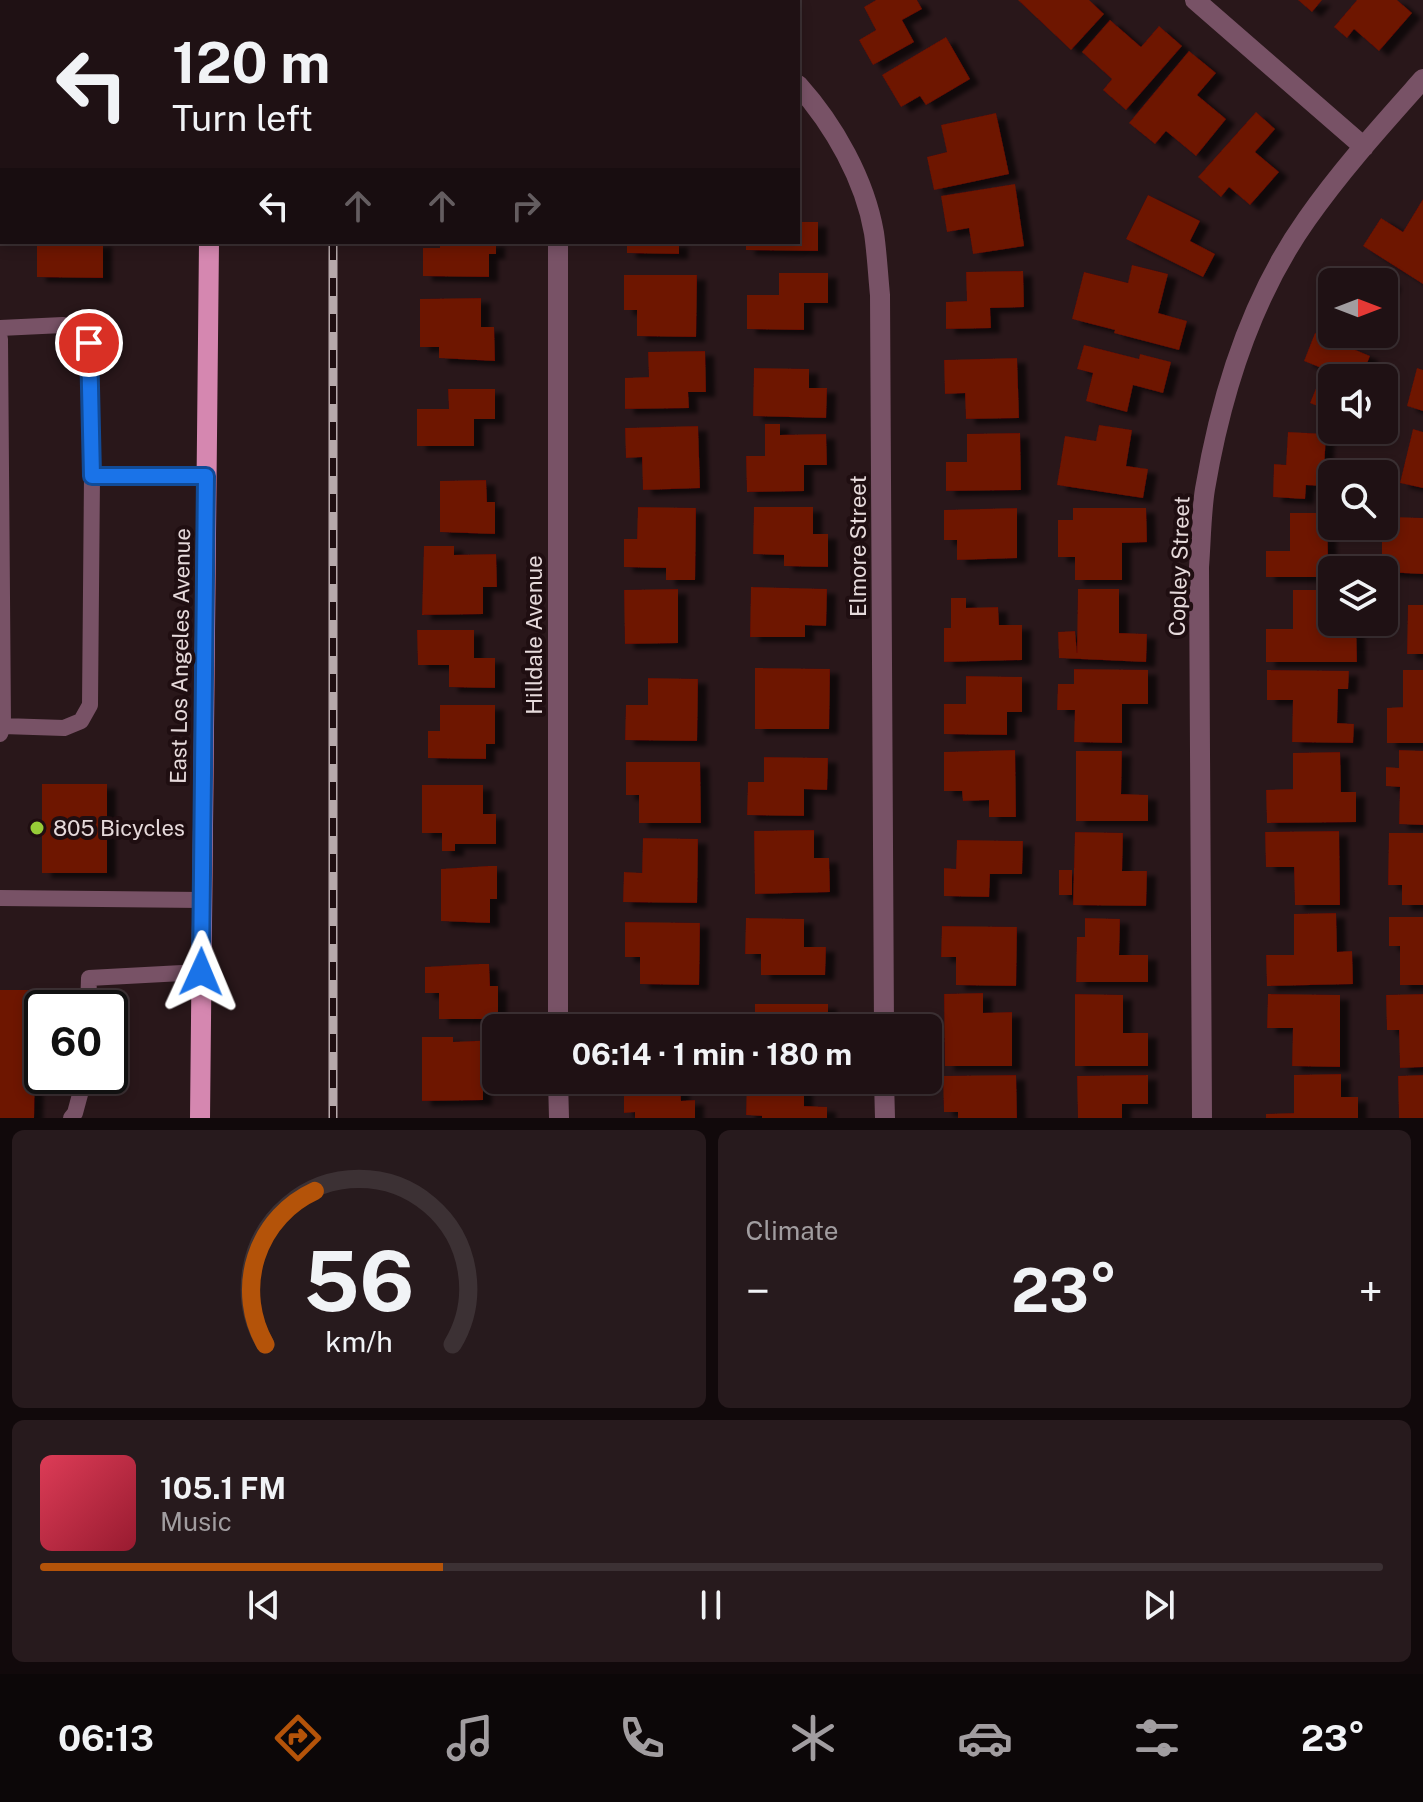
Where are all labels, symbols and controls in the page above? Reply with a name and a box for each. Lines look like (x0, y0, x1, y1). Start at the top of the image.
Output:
text: 120 m (172, 30, 330, 96)
icon: left (40, 32, 144, 136)
text: Turn left (172, 97, 313, 139)
icon: left (252, 184, 296, 228)
icon: ahead (336, 184, 380, 228)
icon: ahead (420, 184, 464, 228)
icon: right (504, 184, 548, 228)
north arrow (1318, 268, 1398, 348)
map controls (1318, 268, 1398, 636)
pin (55, 309, 123, 377)
icon: arrive (67, 321, 111, 365)
button: sound (1318, 364, 1398, 444)
button: search (1318, 460, 1398, 540)
street label: Elmore Street (845, 475, 871, 617)
street label: Copley Street (1164, 495, 1194, 637)
street label: East Los Angeles Avenue (165, 528, 195, 784)
street label: Hilldale Avenue (521, 555, 547, 715)
button: layers (1318, 556, 1398, 636)
place label: 805 Bicycles (53, 815, 185, 841)
marker: 805 Bicycles (28, 819, 46, 837)
position arrow (159, 930, 243, 1014)
speed limit sign: 60 (24, 990, 128, 1094)
text: 06:14 · 1 min · 180 m (572, 1036, 852, 1072)
text: Climate (746, 1215, 839, 1246)
text: 56 (303, 1232, 414, 1330)
text: 23° (1011, 1255, 1117, 1326)
text: − (746, 1265, 770, 1317)
text: + (1359, 1265, 1383, 1317)
text: km/h (325, 1325, 392, 1358)
text: 105.1 FM (160, 1470, 286, 1506)
text: Music (160, 1506, 232, 1537)
icon: previous (242, 1583, 286, 1627)
icon: pause (689, 1583, 733, 1627)
icon: next (1137, 1583, 1181, 1627)
icon: directions (270, 1710, 326, 1766)
icon: music (442, 1710, 498, 1766)
icon: phone (614, 1710, 670, 1766)
icon: climate (785, 1710, 841, 1766)
icon: car (957, 1710, 1013, 1766)
icon: filters (1129, 1710, 1185, 1766)
text: 06:13 (58, 1717, 154, 1759)
text: 23° (1301, 1717, 1365, 1759)

